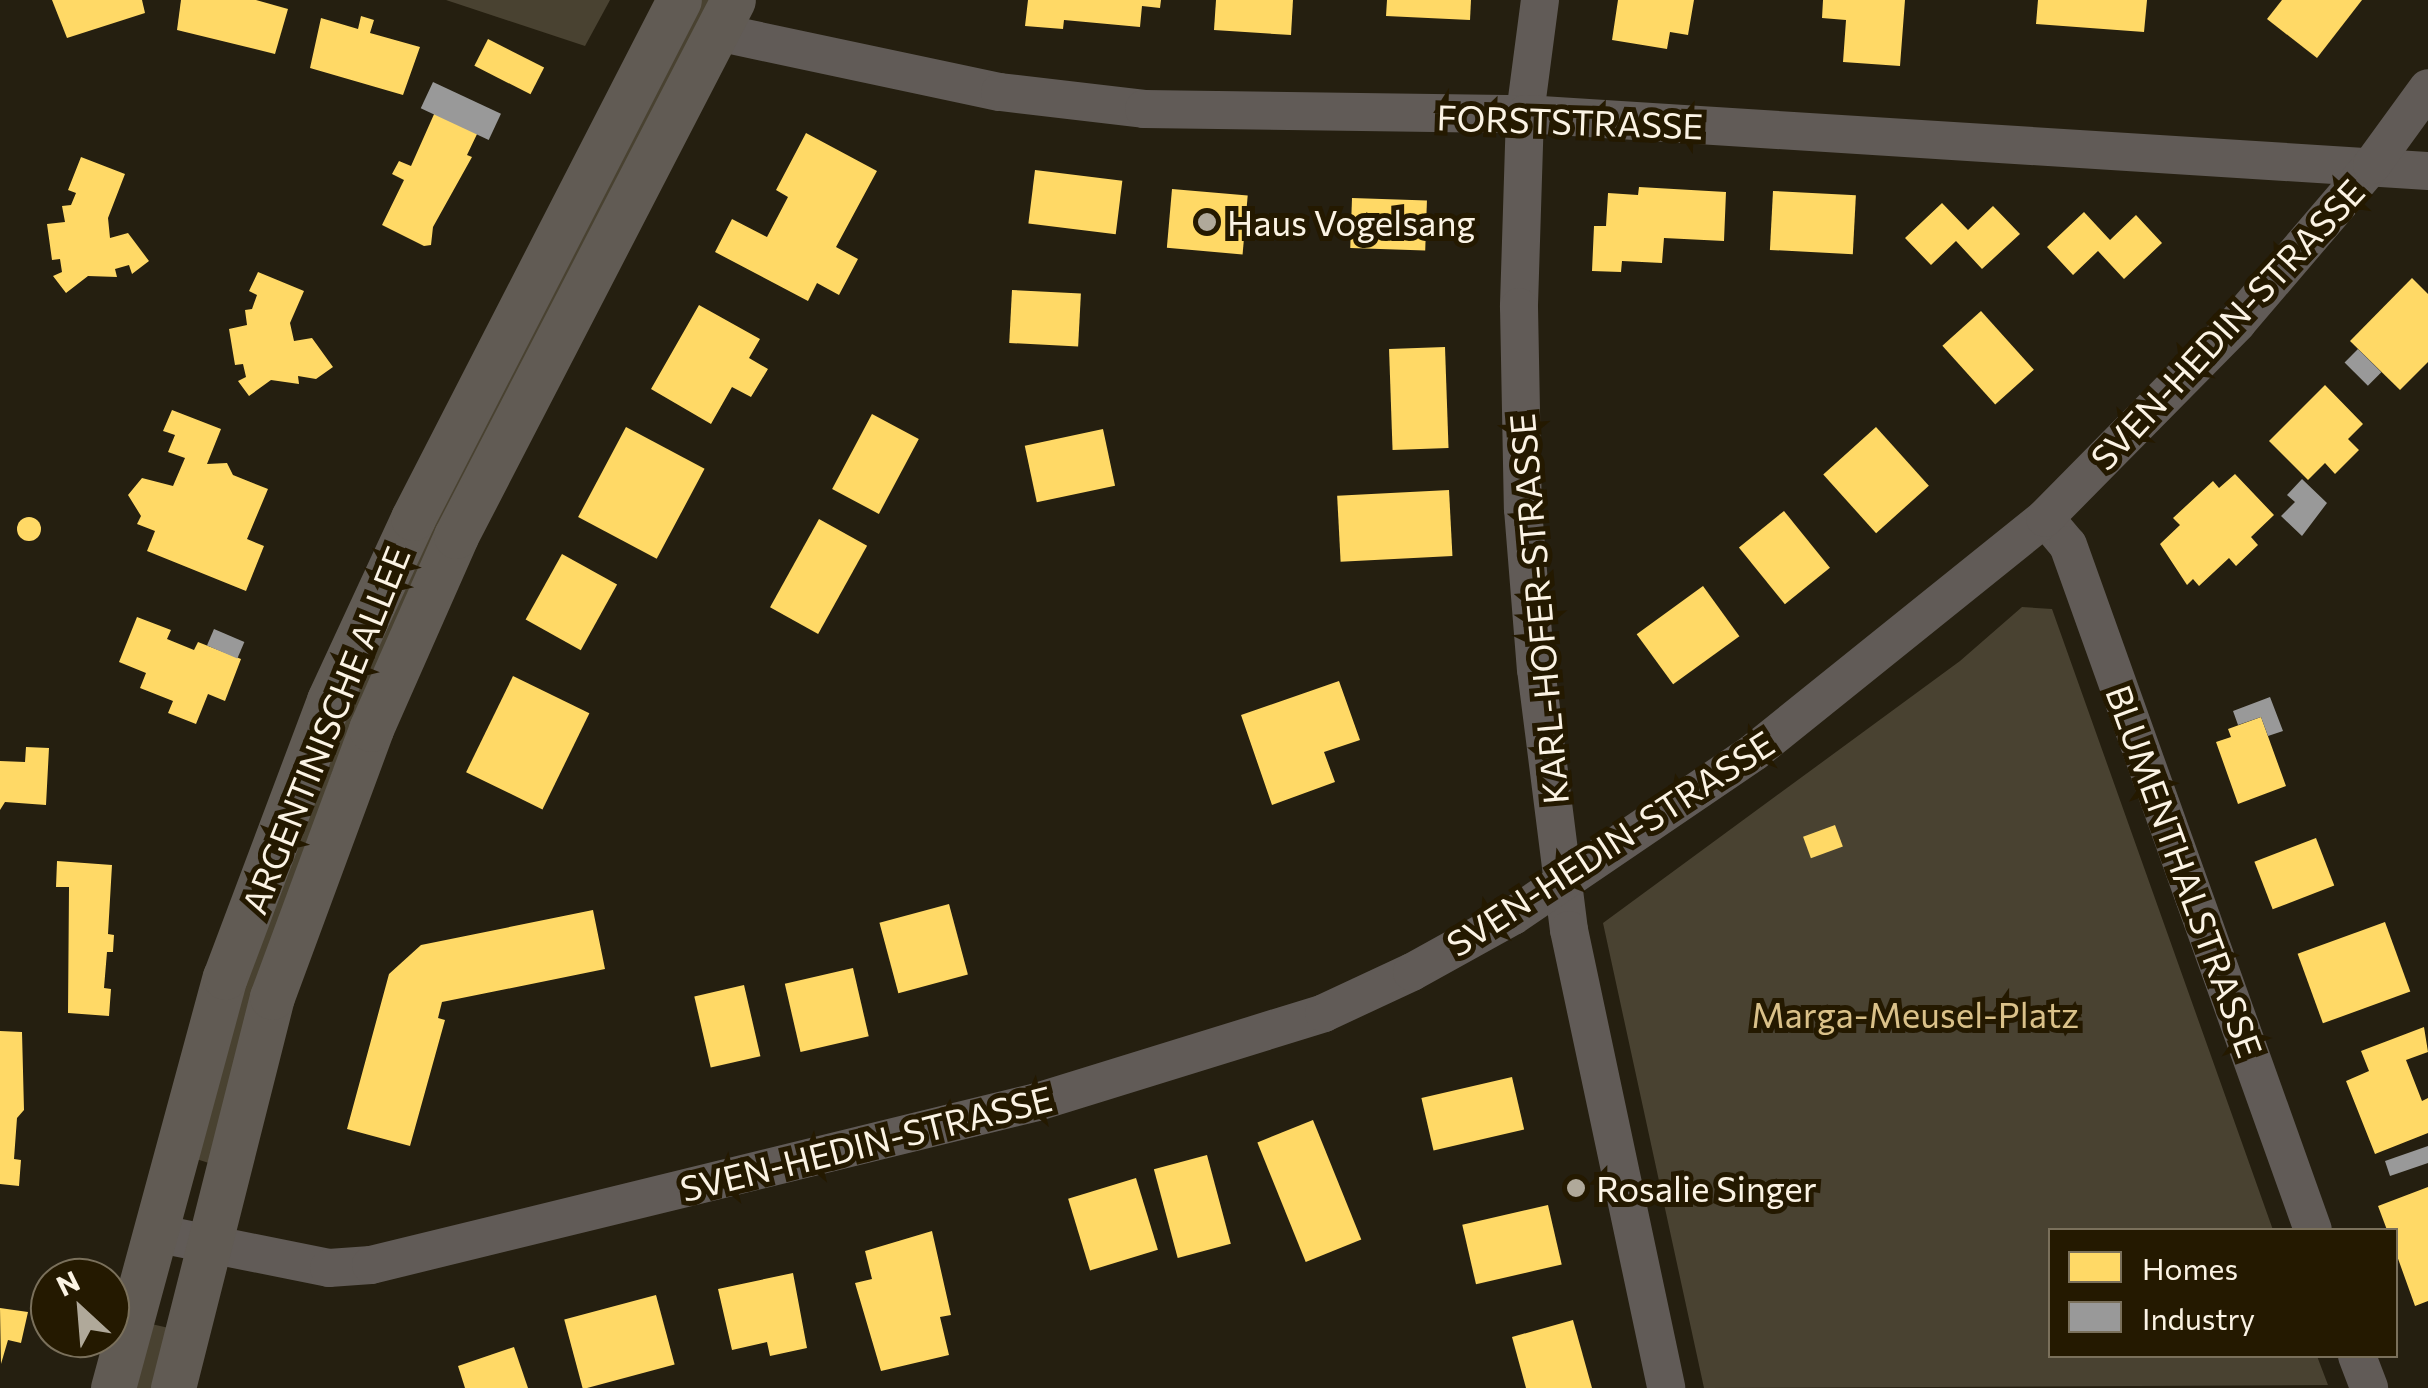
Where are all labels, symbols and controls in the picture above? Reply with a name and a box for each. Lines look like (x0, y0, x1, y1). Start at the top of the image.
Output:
street label: FORSTSTRASSE (1436, 95, 1704, 147)
street label: SVEN-HEDIN-STRASSE (2082, 170, 2372, 478)
place label: Haus Vogelsang (1227, 201, 1475, 243)
marker: Haus Vogelsang (1196, 211, 1218, 233)
street label: KARL-HOFER-STRASSE (1500, 412, 1576, 806)
street label: ARGENTINISCHE ALLEE (232, 540, 418, 920)
street label: BLUMENTHALSTRASSE (2098, 679, 2272, 1063)
street label: SVEN-HEDIN-STRASSE (1439, 722, 1781, 964)
park label: Marga-Meusel-Platz (1751, 993, 2079, 1035)
street label: SVEN-HEDIN-STRASSE (676, 1076, 1056, 1210)
place label: Rosalie Singer (1596, 1167, 1817, 1209)
marker: Rosalie Singer (1565, 1177, 1587, 1199)
legend (2048, 1228, 2398, 1358)
text: Homes (2142, 1249, 2238, 1286)
north arrow (30, 1258, 130, 1358)
text: N (51, 1263, 85, 1303)
text: Industry (2142, 1299, 2255, 1336)

